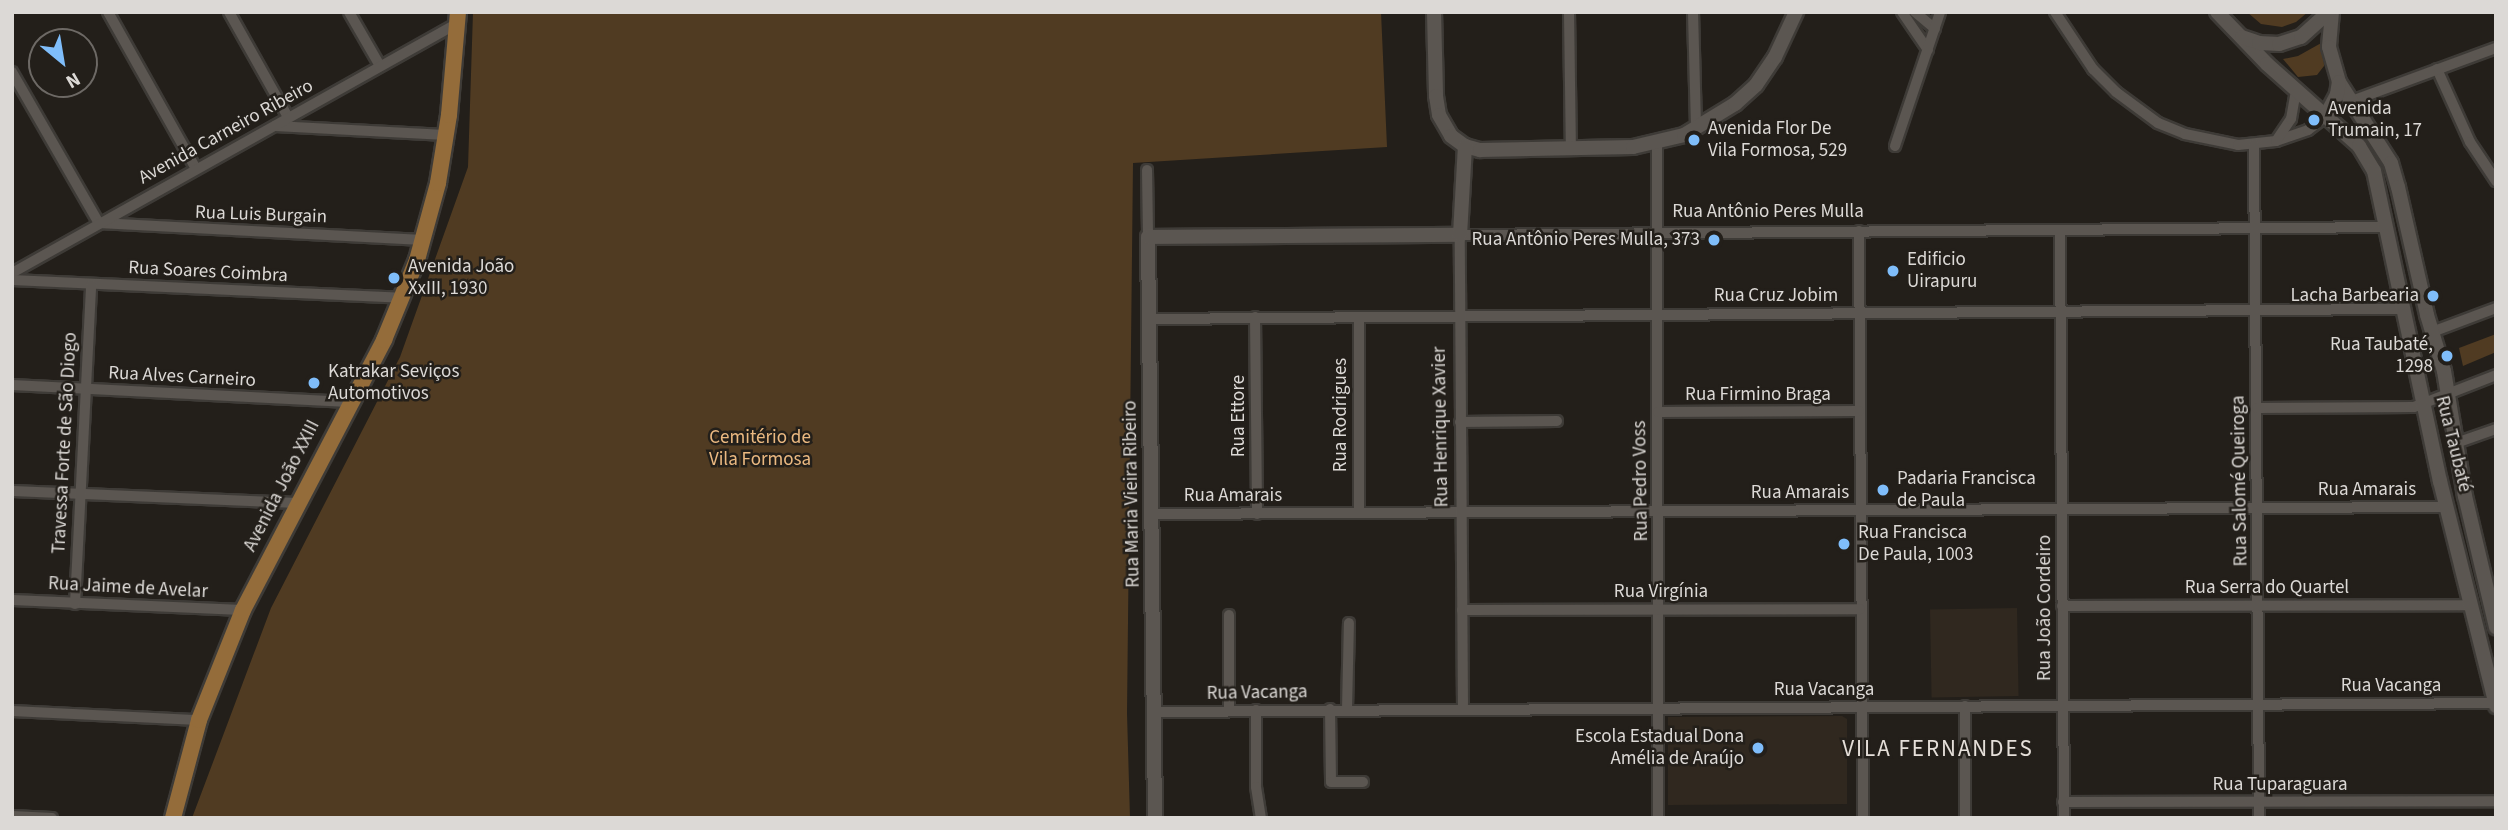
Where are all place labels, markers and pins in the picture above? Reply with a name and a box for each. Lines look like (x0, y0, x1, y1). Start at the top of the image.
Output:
place label: Avenida Trumain, 17 (2328, 98, 2422, 142)
marker: Avenida Trumain, 17 (2306, 112, 2322, 128)
place label: Avenida Flor De Vila Formosa, 529 (1708, 118, 1847, 162)
marker: Avenida Flor De Vila Formosa, 529 (1686, 132, 1702, 148)
place label: Rua Antônio Peres Mulla, 373 (1472, 229, 1700, 251)
marker: Rua Antônio Peres Mulla, 373 (1706, 232, 1722, 248)
place label: Edificio Uirapuru (1907, 249, 1977, 293)
place label: Avenida João XxIII, 1930 (408, 256, 514, 300)
marker: Edificio Uirapuru (1885, 263, 1901, 279)
marker: Avenida João XxIII, 1930 (386, 270, 402, 286)
place label: Lacha Barbearia (2290, 285, 2419, 307)
marker: Lacha Barbearia (2425, 288, 2441, 304)
place label: Rua Taubaté, 1298 (2330, 334, 2433, 378)
marker: Rua Taubaté, 1298 (2439, 348, 2455, 364)
place label: Katrakar Seviços Automotivos (328, 361, 459, 405)
marker: Katrakar Seviços Automotivos (306, 375, 322, 391)
place label: Padaria Francisca de Paula (1897, 468, 2036, 512)
marker: Padaria Francisca de Paula (1875, 482, 1891, 498)
place label: Rua Francisca De Paula, 1003 (1858, 522, 1973, 566)
marker: Rua Francisca De Paula, 1003 (1836, 536, 1852, 552)
place label: Escola Estadual Dona Amélia de Araújo (1575, 726, 1744, 770)
marker: Escola Estadual Dona Amélia de Araújo (1750, 740, 1766, 756)

